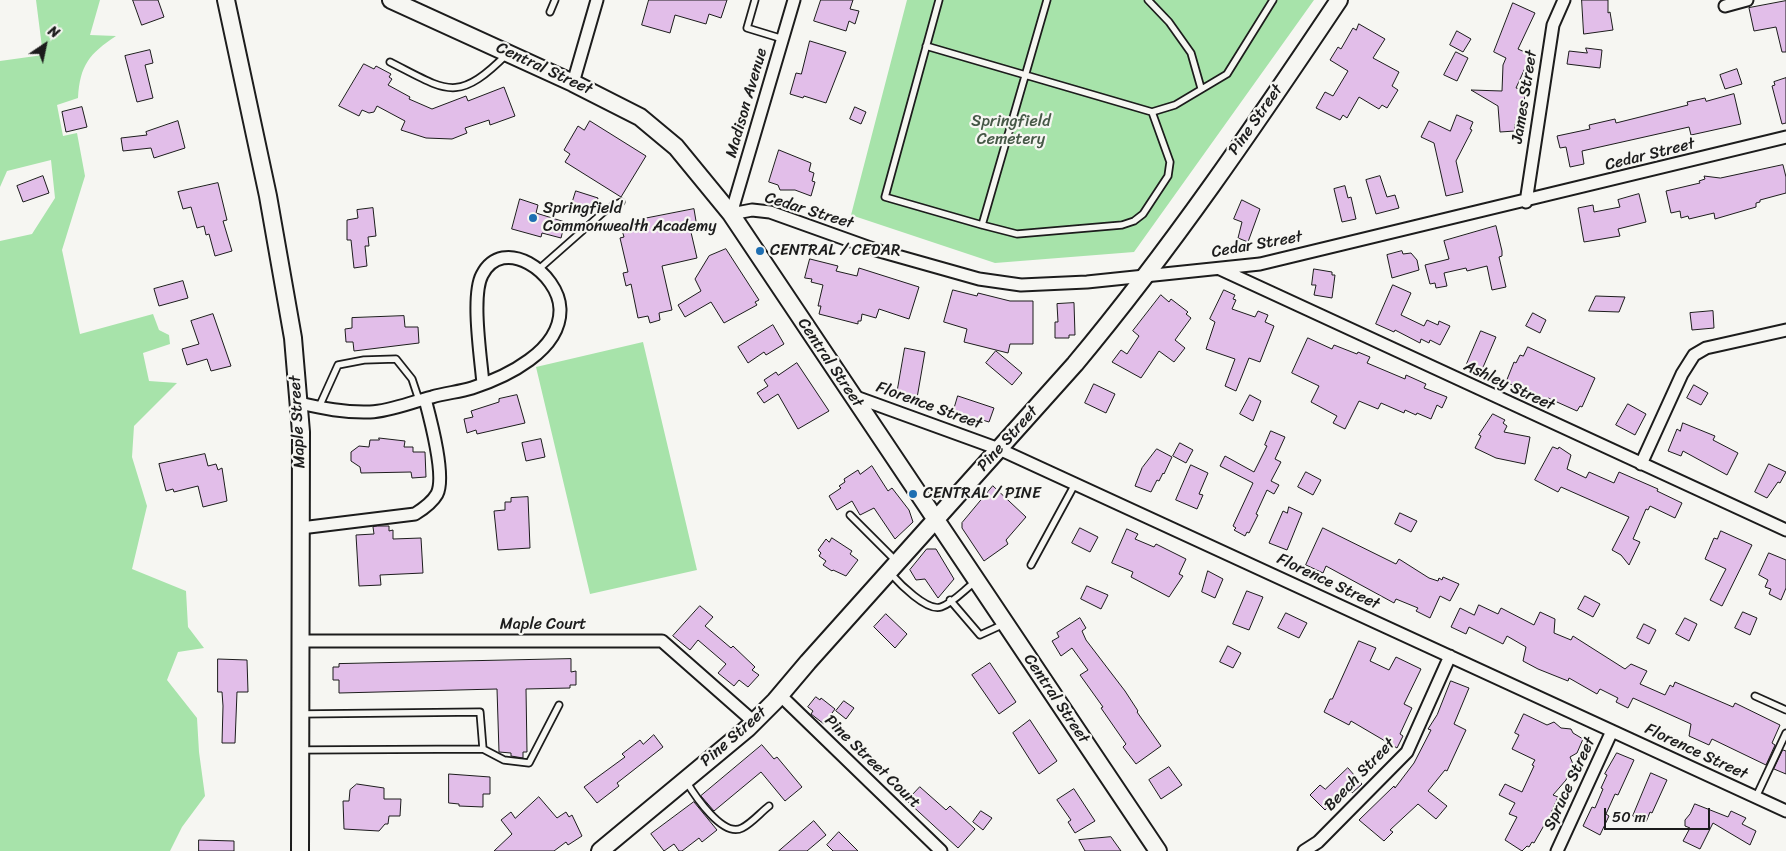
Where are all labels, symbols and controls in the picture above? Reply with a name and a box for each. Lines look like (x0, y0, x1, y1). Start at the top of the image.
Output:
text: N (43, 19, 65, 45)
north arrow (20, 20, 70, 70)
street label: Central Street (493, 38, 595, 100)
street label: Madison Avenue (722, 46, 772, 160)
street label: James Street (1508, 49, 1542, 145)
street label: Pine Street (1225, 81, 1287, 159)
park label: Springfield Cemetery (971, 112, 1051, 150)
street label: Cedar Street (1603, 135, 1697, 175)
street label: Cedar Street (762, 188, 856, 234)
place label: Springfield Commonwealth Academy (543, 199, 717, 237)
marker: Springfield Commonwealth Academy (527, 212, 539, 224)
street label: Cedar Street (1210, 228, 1304, 262)
place label: CENTRAL / CEDAR (770, 241, 900, 261)
marker: CENTRAL / CEDAR (754, 245, 766, 257)
street label: Central Street (793, 315, 867, 411)
street label: Ashley Street (1461, 357, 1557, 415)
street label: Maple Street (286, 375, 310, 469)
street label: Florence Street (873, 378, 985, 434)
street label: Pine Street (974, 402, 1042, 476)
place label: CENTRAL / PINE (923, 484, 1041, 504)
marker: CENTRAL / PINE (907, 488, 919, 500)
street label: Florence Street (1274, 550, 1382, 614)
street label: Maple Court (500, 615, 586, 635)
street label: Central Street (1019, 651, 1093, 747)
street label: Pine Street (697, 703, 771, 771)
street label: Pine Street Court (820, 711, 924, 813)
street label: Florence Street (1642, 720, 1750, 784)
street label: Spruce Street (1540, 734, 1600, 834)
street label: Beech Street (1321, 735, 1399, 815)
scale bar (1606, 798, 1712, 830)
text: 50 m (1612, 804, 1646, 830)

